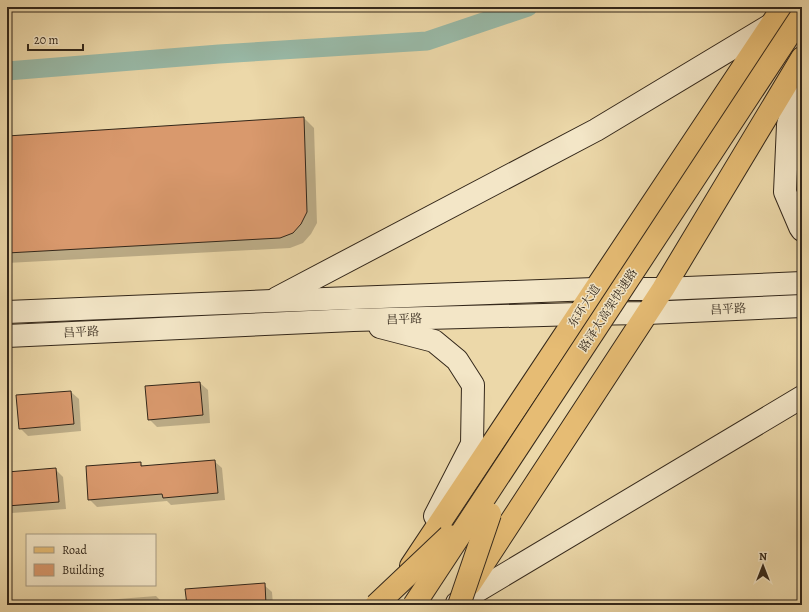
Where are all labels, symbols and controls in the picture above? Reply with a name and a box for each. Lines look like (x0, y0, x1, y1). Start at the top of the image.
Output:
scale bar (28, 26, 83, 52)
text: 20 m (34, 32, 58, 48)
street label: 路泽太高架快速路 (575, 265, 641, 355)
street label: 东环大道 (564, 282, 604, 330)
street label: 昌平路 (710, 300, 746, 318)
street label: 昌平路 (386, 310, 422, 328)
street label: 昌平路 (63, 323, 99, 341)
legend (26, 534, 156, 586)
text: Road (62, 542, 88, 558)
north arrow (743, 546, 783, 586)
text: N (759, 549, 767, 564)
text: Building (62, 562, 104, 578)

